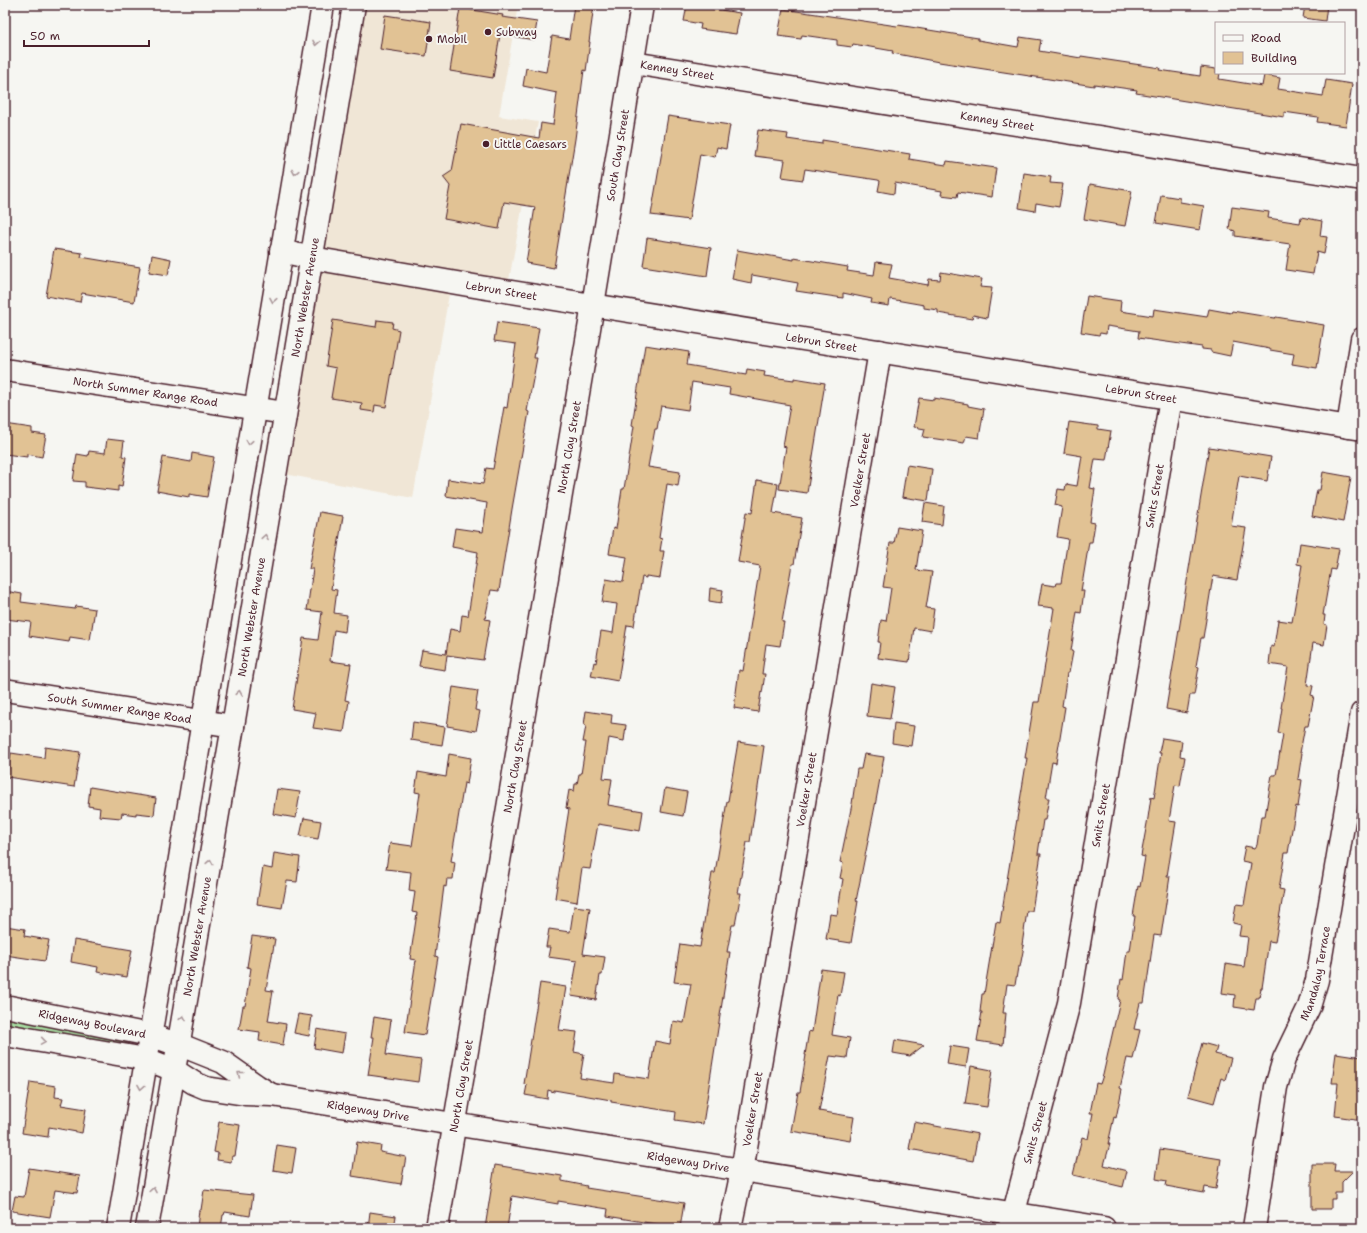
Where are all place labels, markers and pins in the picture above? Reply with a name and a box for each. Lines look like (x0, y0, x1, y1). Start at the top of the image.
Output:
place label: Subway (496, 25, 537, 40)
marker: Subway (483, 27, 493, 37)
place label: Mobil (437, 32, 468, 47)
marker: Mobil (424, 34, 434, 44)
place label: Little Caesars (494, 137, 567, 152)
marker: Little Caesars (481, 139, 491, 149)

